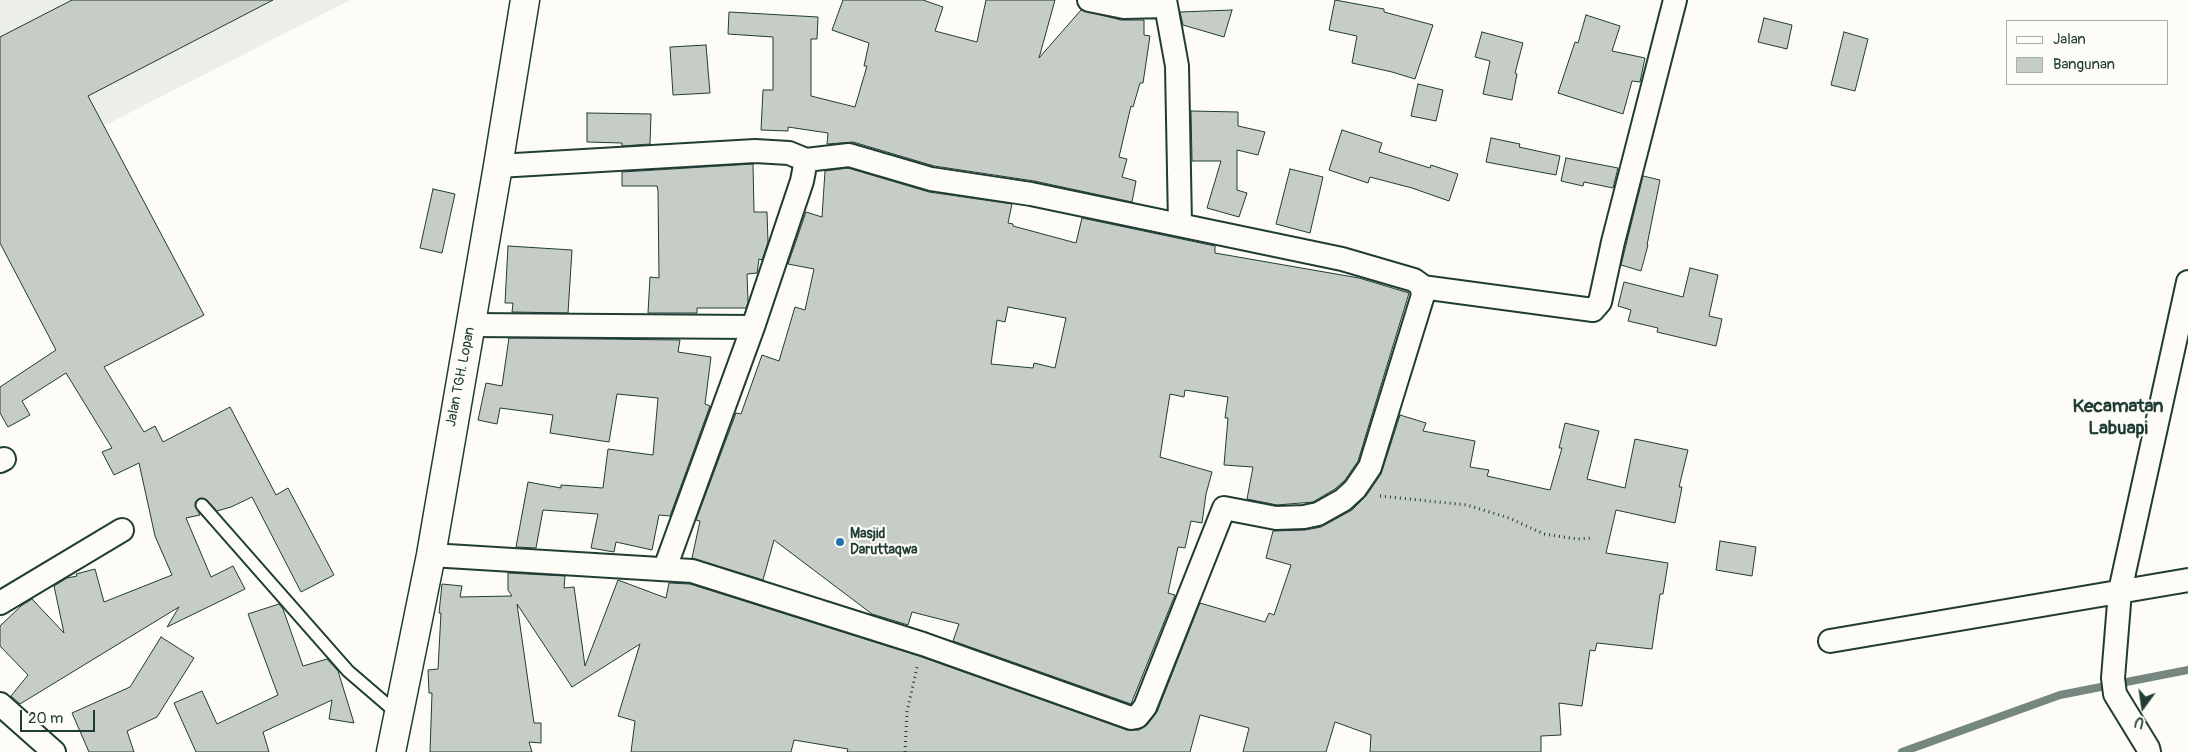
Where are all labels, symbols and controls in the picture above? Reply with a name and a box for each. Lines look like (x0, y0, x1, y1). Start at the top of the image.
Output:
legend (2006, 20, 2168, 85)
text: Jalan (2053, 30, 2086, 49)
text: Bangunan (2053, 55, 2115, 74)
street label: Jalan TGH. Lopan (443, 326, 479, 428)
district label: Kecamatan Labuapi (2072, 396, 2164, 440)
place label: Masjid Daruttaqwa (850, 526, 918, 558)
marker: Masjid Daruttaqwa (834, 536, 846, 548)
north arrow (2118, 682, 2168, 732)
scale bar (22, 700, 98, 732)
text: 20 m (28, 709, 63, 728)
text: U (2133, 713, 2146, 731)

